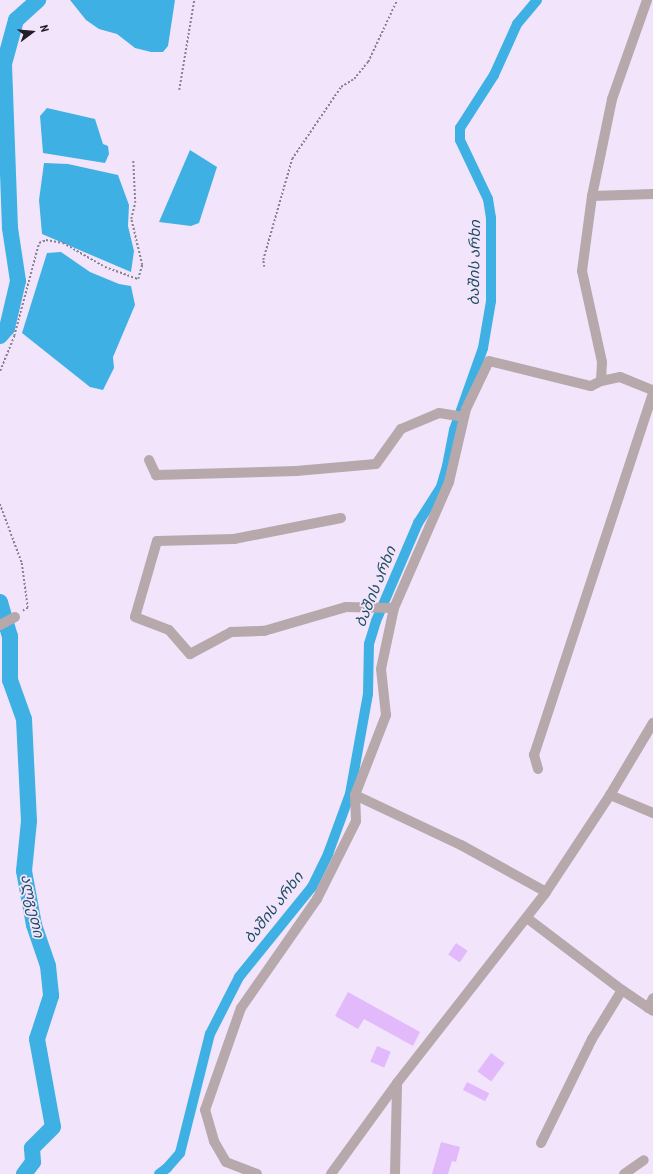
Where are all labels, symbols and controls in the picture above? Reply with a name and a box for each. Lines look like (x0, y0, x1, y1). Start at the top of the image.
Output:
north arrow (12, 12, 52, 52)
text: N (37, 24, 51, 34)
water label: ბაშის არხი (465, 220, 485, 306)
water label: ბაშის არხი (352, 544, 400, 630)
water label: ბაშის არხი (241, 869, 307, 947)
water label: ალგეთი (17, 873, 47, 939)

